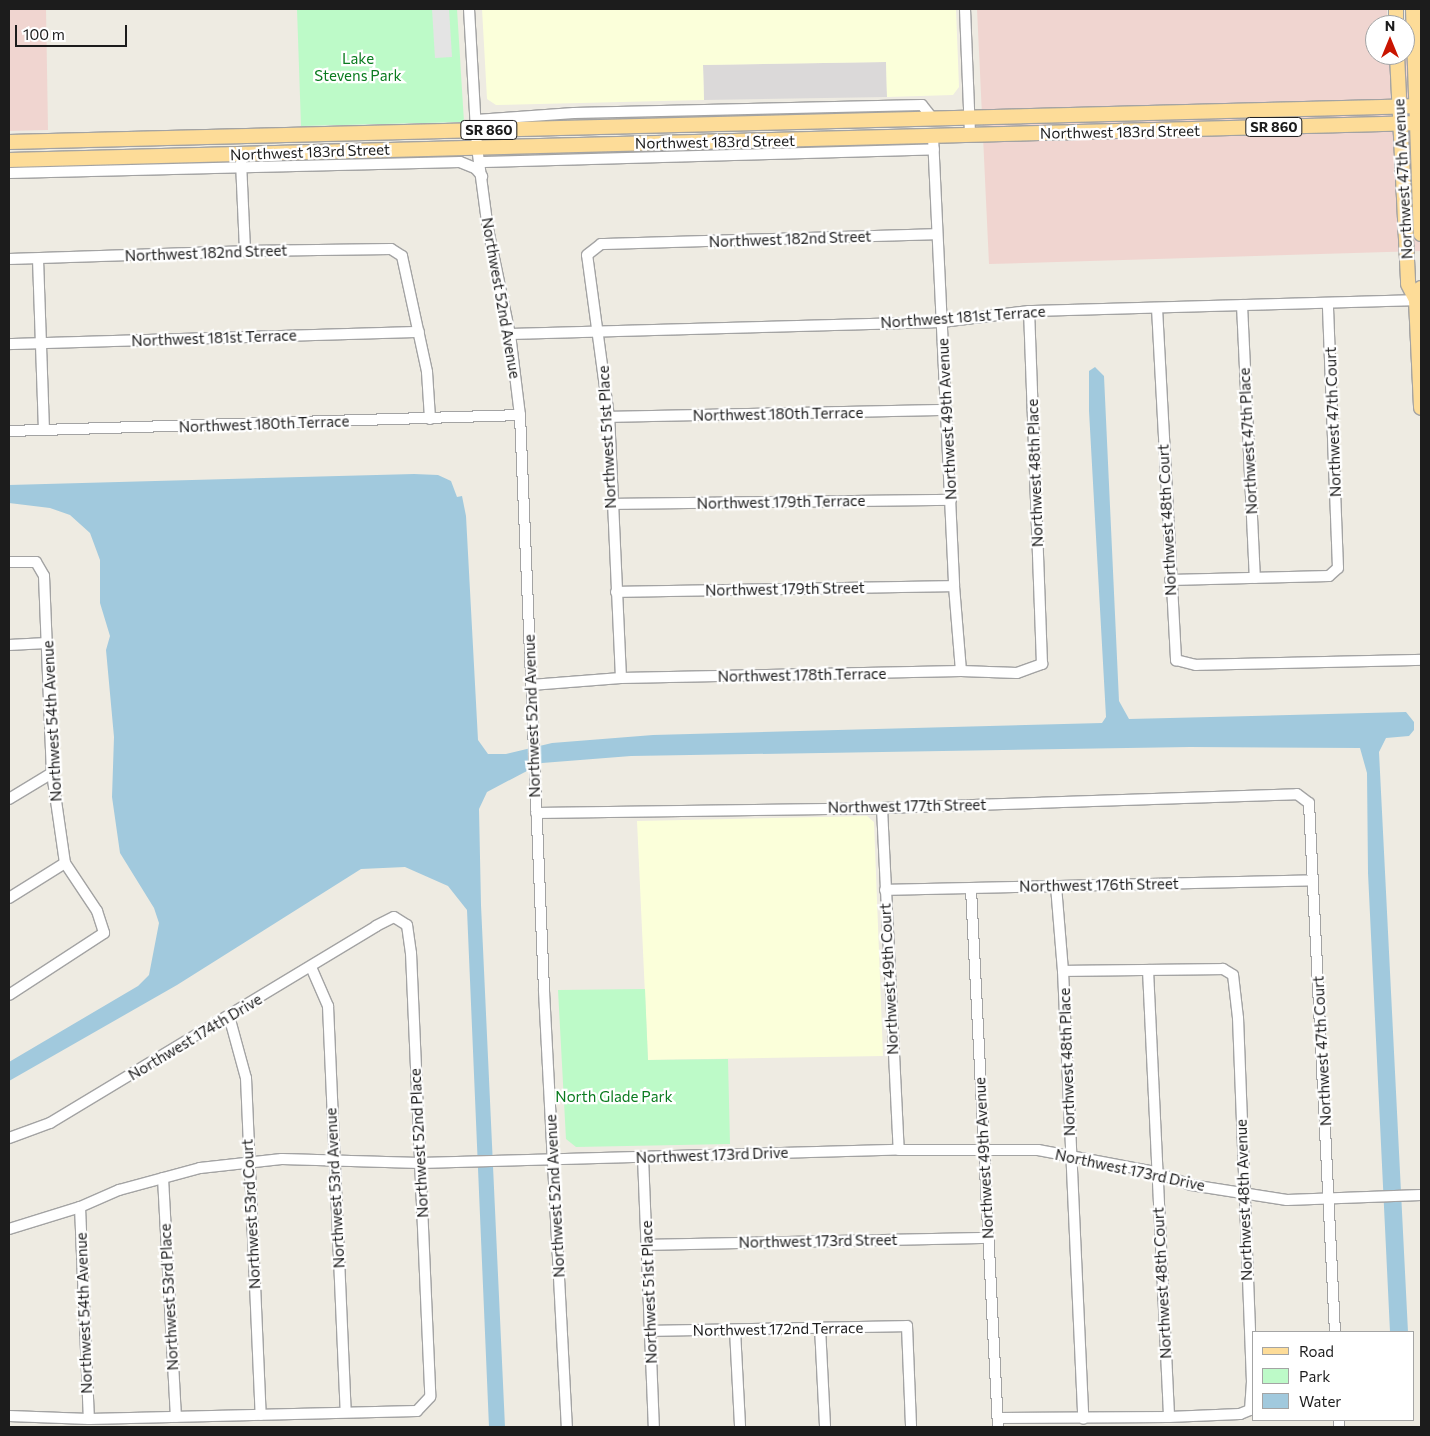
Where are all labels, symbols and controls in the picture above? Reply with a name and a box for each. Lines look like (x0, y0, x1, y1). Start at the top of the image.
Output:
scale bar (18, 15, 130, 47)
north arrow (1365, 15, 1415, 65)
text: N (1385, 17, 1395, 34)
text: 100 m (23, 25, 65, 43)
park label: Lake Stevens Park (314, 49, 402, 84)
street label: Northwest 47th Avenue (1390, 98, 1416, 260)
road number: SR 860 (1245, 115, 1303, 138)
road number: SR 860 (460, 118, 518, 142)
street label: Northwest 183rd Street (1040, 122, 1200, 142)
street label: Northwest 183rd Street (635, 132, 795, 152)
street label: Northwest 183rd Street (230, 140, 390, 164)
street label: Northwest 52nd Avenue (478, 216, 524, 380)
street label: Northwest 182nd Street (708, 227, 872, 251)
street label: Northwest 182nd Street (124, 241, 288, 265)
street label: Northwest 181st Terrace (880, 302, 1046, 332)
street label: Northwest 181st Terrace (131, 326, 297, 350)
street label: Northwest 49th Avenue (934, 338, 960, 500)
street label: Northwest 47th Court (1321, 347, 1345, 497)
street label: Northwest 51st Place (594, 365, 620, 509)
street label: Northwest 47th Place (1235, 367, 1261, 515)
street label: Northwest 48th Place (1023, 399, 1047, 547)
street label: Northwest 180th Terrace (693, 404, 863, 424)
street label: Northwest 180th Terrace (178, 412, 350, 436)
street label: Northwest 48th Court (1154, 444, 1180, 596)
street label: Northwest 179th Terrace (697, 492, 865, 512)
street label: Northwest 179th Street (705, 579, 865, 599)
street label: Northwest 52nd Avenue (520, 634, 544, 798)
street label: Northwest 54th Avenue (39, 640, 65, 802)
street label: Northwest 178th Terrace (718, 665, 886, 685)
street label: Northwest 177th Street (828, 796, 986, 816)
street label: Northwest 176th Street (1019, 875, 1179, 895)
street label: Northwest 49th Court (876, 903, 902, 1055)
street label: Northwest 47th Court (1309, 975, 1335, 1127)
street label: Northwest 48th Place (1055, 988, 1079, 1136)
street label: Northwest 174th Drive (125, 990, 265, 1084)
street label: Northwest 52nd Place (406, 1068, 432, 1218)
street label: Northwest 49th Avenue (971, 1077, 997, 1239)
park label: North Glade Park (555, 1088, 673, 1106)
street label: Northwest 53rd Avenue (322, 1107, 348, 1269)
street label: Northwest 52nd Avenue (542, 1114, 568, 1278)
street label: Northwest 48th Avenue (1232, 1119, 1256, 1281)
street label: Northwest 53rd Court (238, 1138, 264, 1290)
street label: Northwest 173rd Drive (635, 1143, 789, 1167)
street label: Northwest 173rd Drive (1053, 1145, 1207, 1195)
street label: Northwest 48th Court (1149, 1207, 1175, 1359)
street label: Northwest 51st Place (638, 1220, 660, 1364)
street label: Northwest 53rd Place (156, 1223, 182, 1371)
street label: Northwest 173rd Street (738, 1231, 898, 1251)
street label: Northwest 54th Avenue (72, 1232, 96, 1394)
street label: Northwest 172nd Terrace (693, 1319, 863, 1339)
legend (1252, 1331, 1415, 1421)
text: Road (1299, 1342, 1334, 1360)
text: Park (1299, 1367, 1330, 1385)
text: Water (1299, 1392, 1341, 1410)

